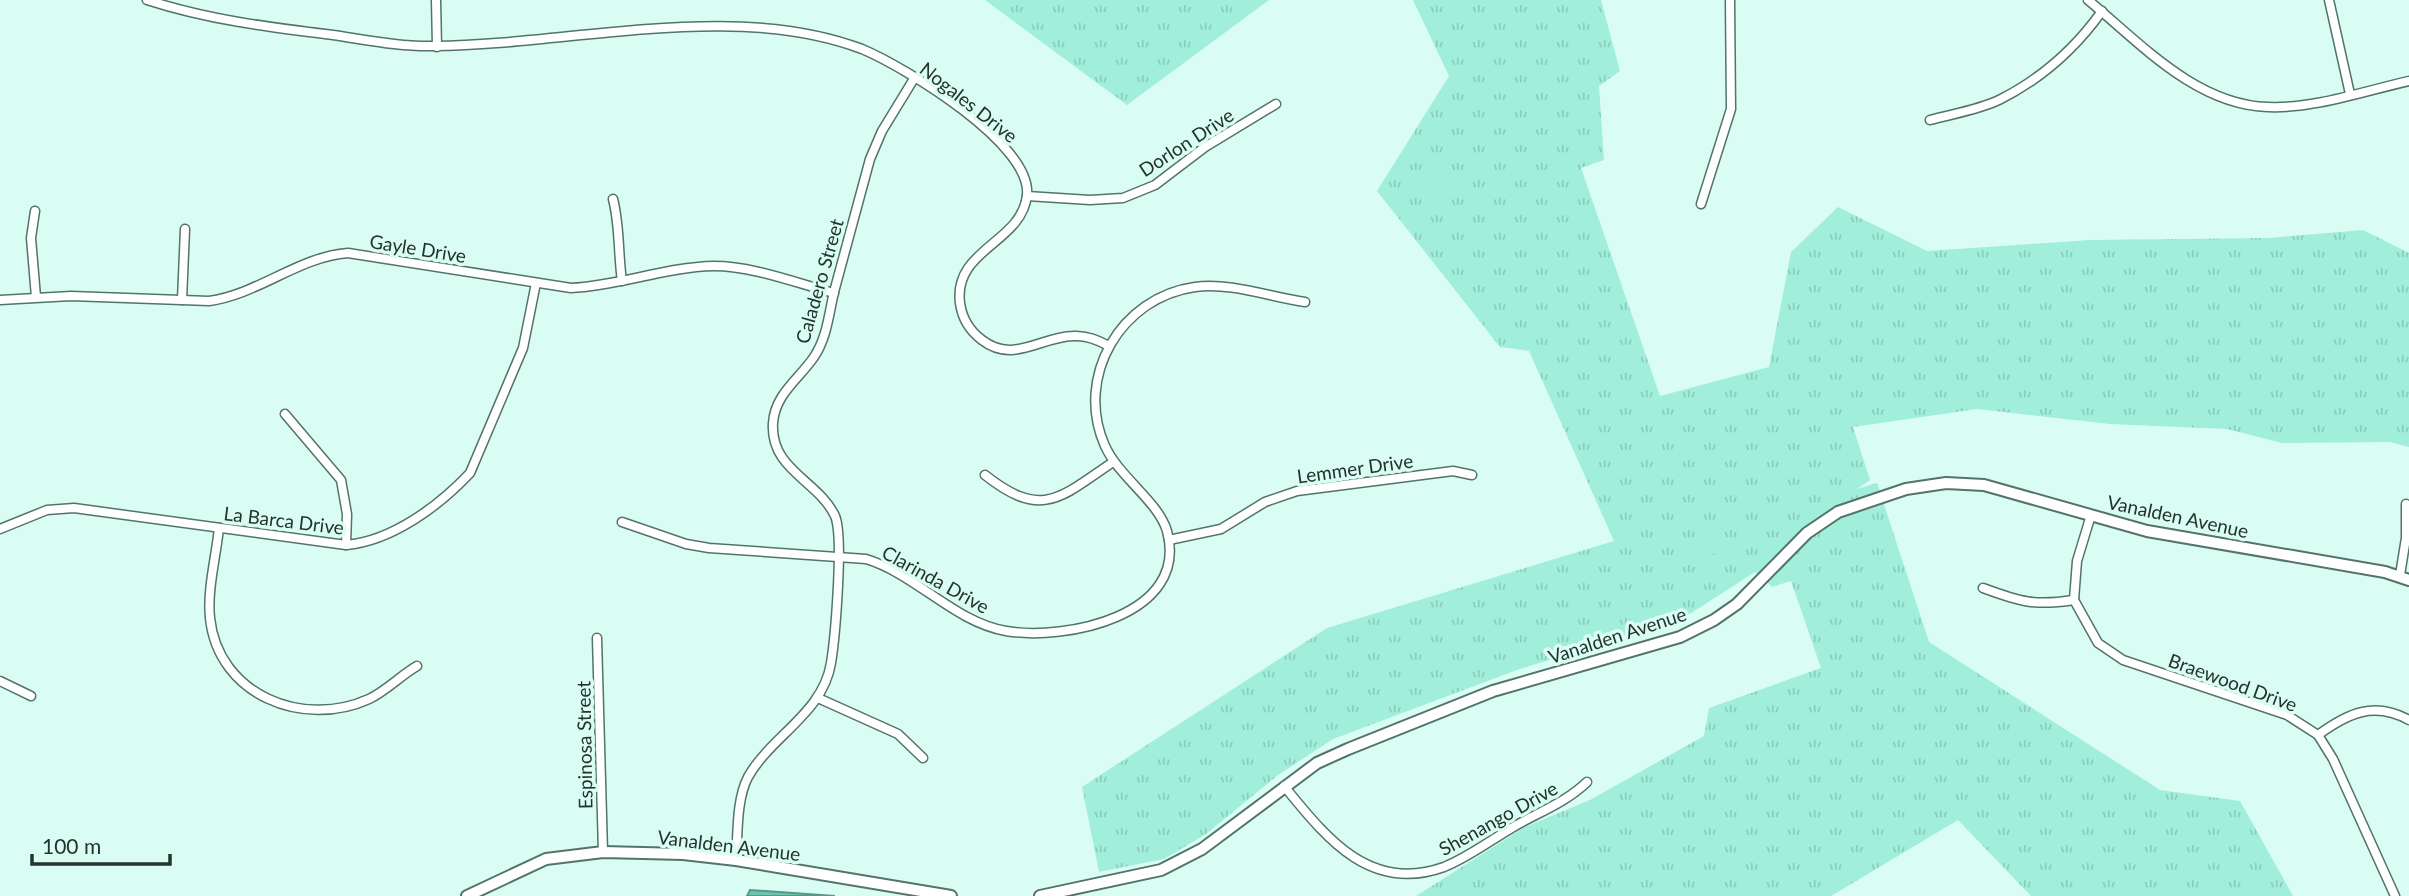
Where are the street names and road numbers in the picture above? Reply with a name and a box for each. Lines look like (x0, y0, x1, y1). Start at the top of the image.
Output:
street label: Nogales Drive (916, 57, 1022, 147)
street label: Dorlon Drive (1134, 103, 1238, 181)
street label: Caladero Street (790, 216, 848, 346)
street label: Gayle Drive (368, 229, 468, 267)
street label: Lemmer Drive (1295, 448, 1415, 488)
street label: Vanalden Avenue (2105, 490, 2251, 542)
street label: La Barca Drive (223, 501, 345, 539)
street label: Clarinda Drive (878, 540, 994, 618)
street label: Vanalden Avenue (1545, 602, 1689, 668)
street label: Braewood Drive (2165, 648, 2301, 716)
street label: Espinosa Street (571, 681, 597, 809)
street label: Shenango Drive (1435, 776, 1561, 860)
street label: Vanalden Avenue (656, 825, 802, 865)

